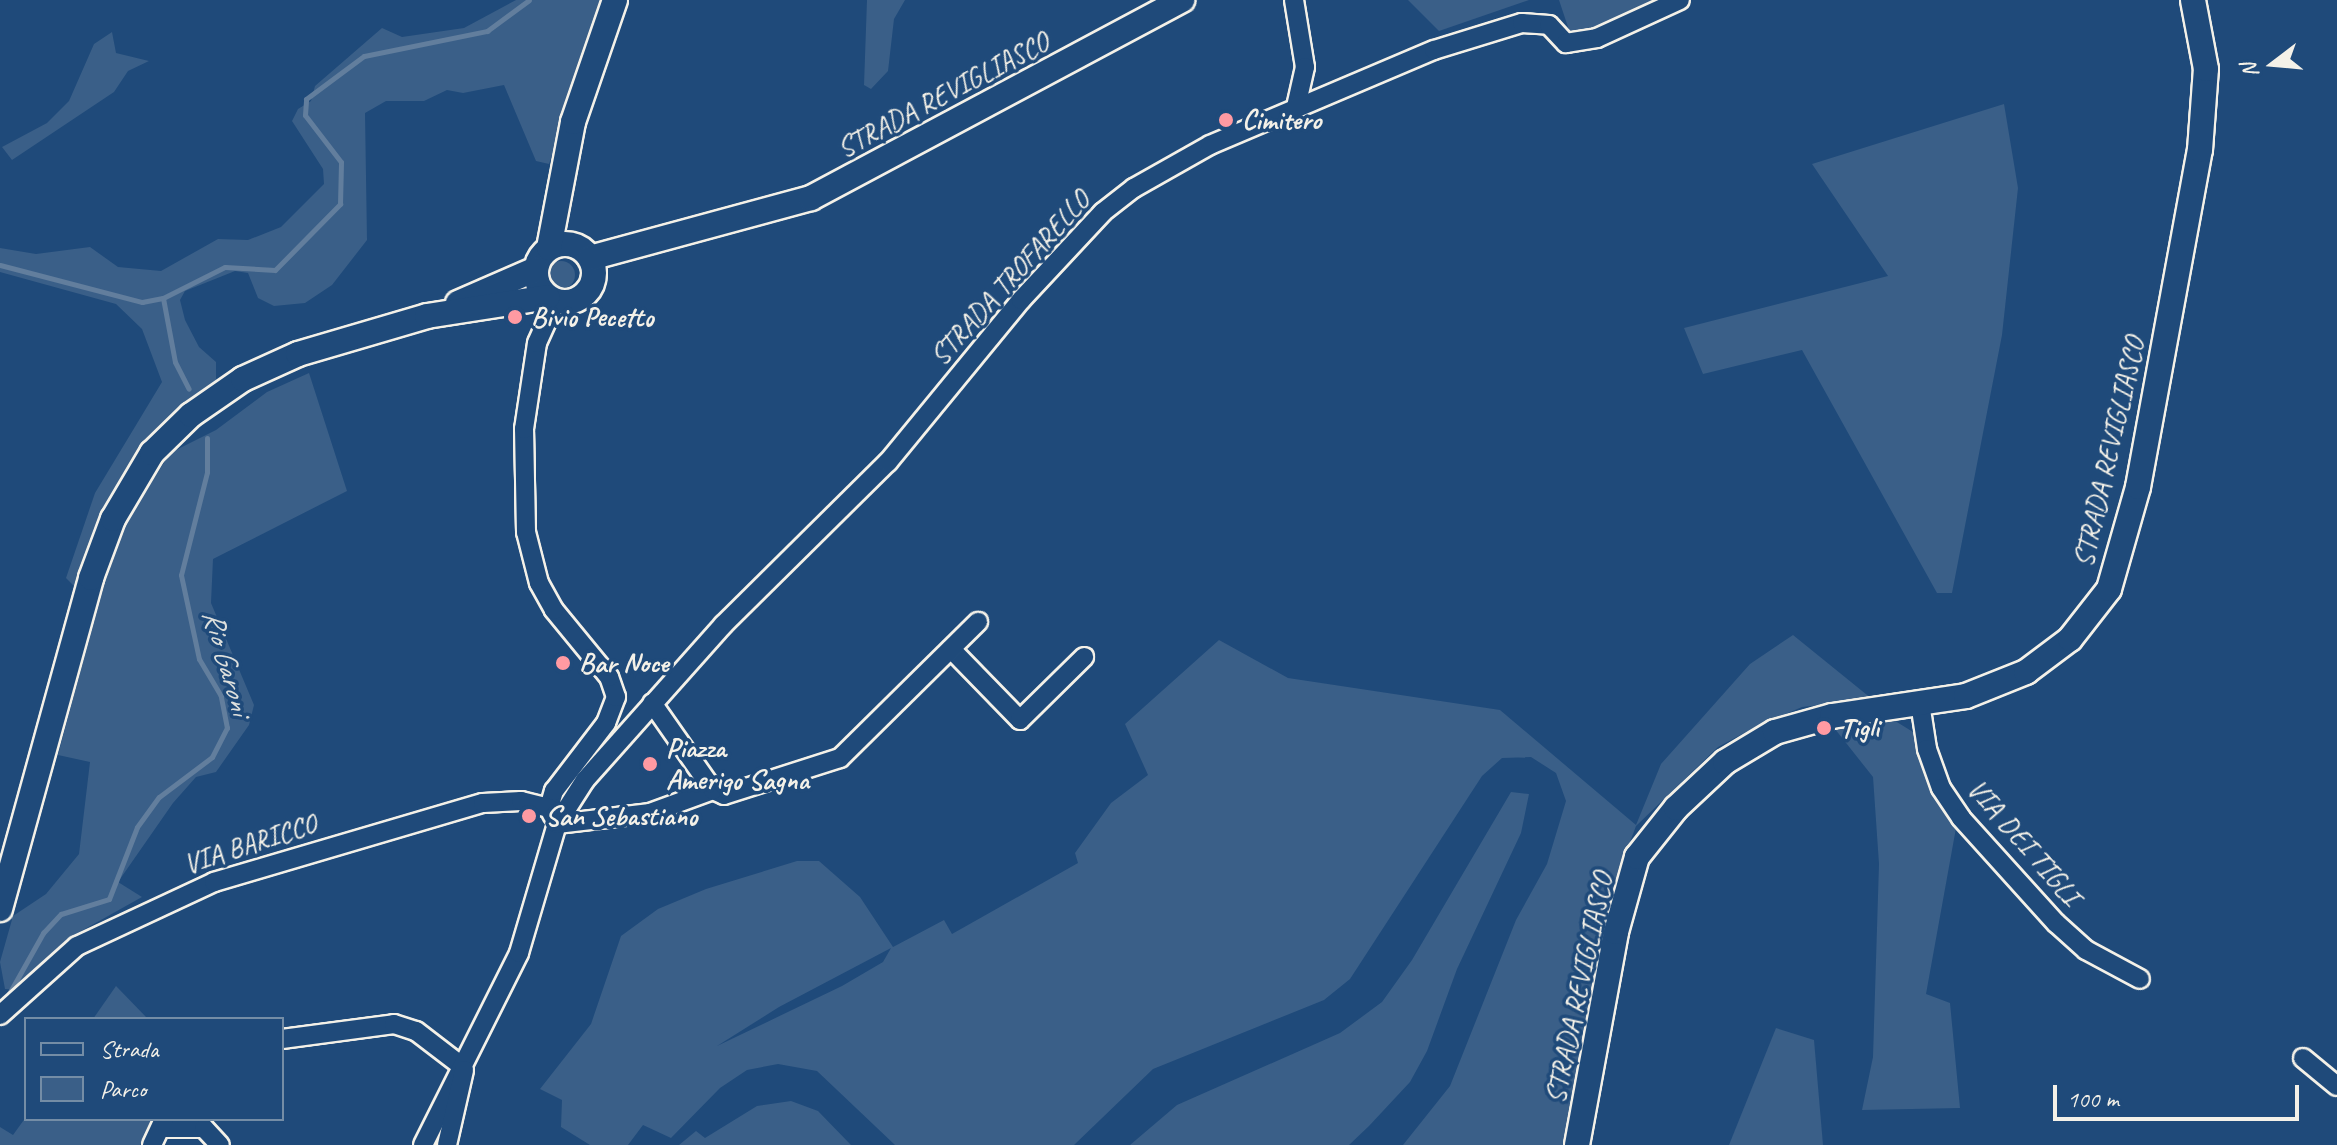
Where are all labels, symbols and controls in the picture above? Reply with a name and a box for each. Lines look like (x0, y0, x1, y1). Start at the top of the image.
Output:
north arrow (2233, 24, 2313, 104)
street label: STRADA REVIGLIASCO (831, 25, 1055, 165)
text: N (2235, 60, 2265, 81)
place label: Cimitero (1242, 103, 1321, 137)
marker: Cimitero (1217, 111, 1235, 129)
street label: STRADA TROFARELLO (923, 184, 1097, 372)
place label: Bivio Pecetto (531, 300, 653, 334)
marker: Bivio Pecetto (506, 308, 524, 326)
street label: STRADA REVIGLIASCO (2066, 333, 2152, 571)
water label: Rio Garoni (195, 605, 259, 719)
place label: Bar Noce (579, 646, 670, 680)
marker: Bar Noce (554, 654, 572, 672)
place label: Tigli (1840, 711, 1879, 745)
marker: Tigli (1815, 719, 1833, 737)
place label: Piazza Amerigo Sagna (666, 731, 809, 797)
marker: Piazza Amerigo Sagna (641, 755, 659, 773)
street label: VIA DEI TIGLI (1960, 772, 2088, 912)
place label: San Sebastiano (545, 799, 697, 833)
street label: VIA BARICCO (178, 806, 322, 882)
marker: San Sebastiano (520, 807, 538, 825)
street label: STRADA REVIGLIASCO (1538, 869, 1620, 1107)
legend (24, 1017, 284, 1121)
text: Strada (100, 1034, 158, 1064)
scale bar (2057, 1069, 2303, 1119)
text: Parco (100, 1074, 146, 1104)
text: 100 m (2067, 1084, 2119, 1114)

